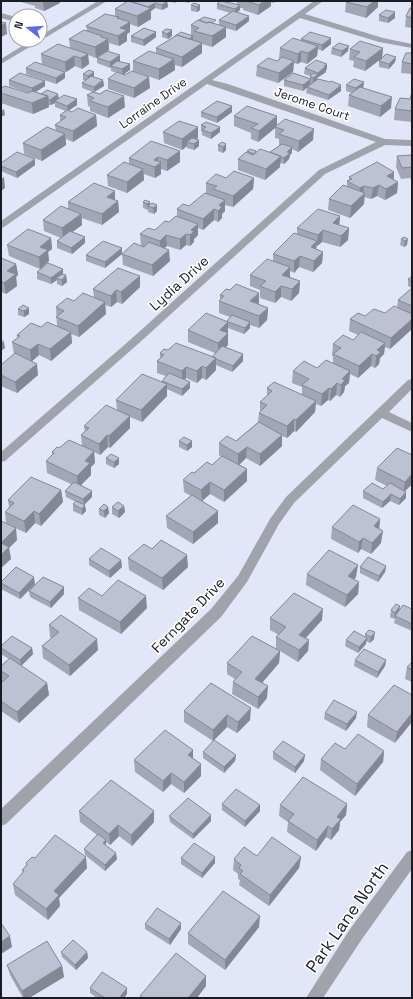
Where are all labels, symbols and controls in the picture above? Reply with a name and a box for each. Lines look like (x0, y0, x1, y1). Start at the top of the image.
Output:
north arrow (8, 8, 48, 48)
text: N (11, 20, 26, 31)
street label: Lorraine Drive (116, 74, 190, 132)
street label: Jerome Court (272, 84, 352, 124)
street label: Lydia Drive (146, 252, 212, 314)
street label: Ferngate Drive (148, 574, 228, 656)
street label: Park Lane North (301, 857, 393, 977)

